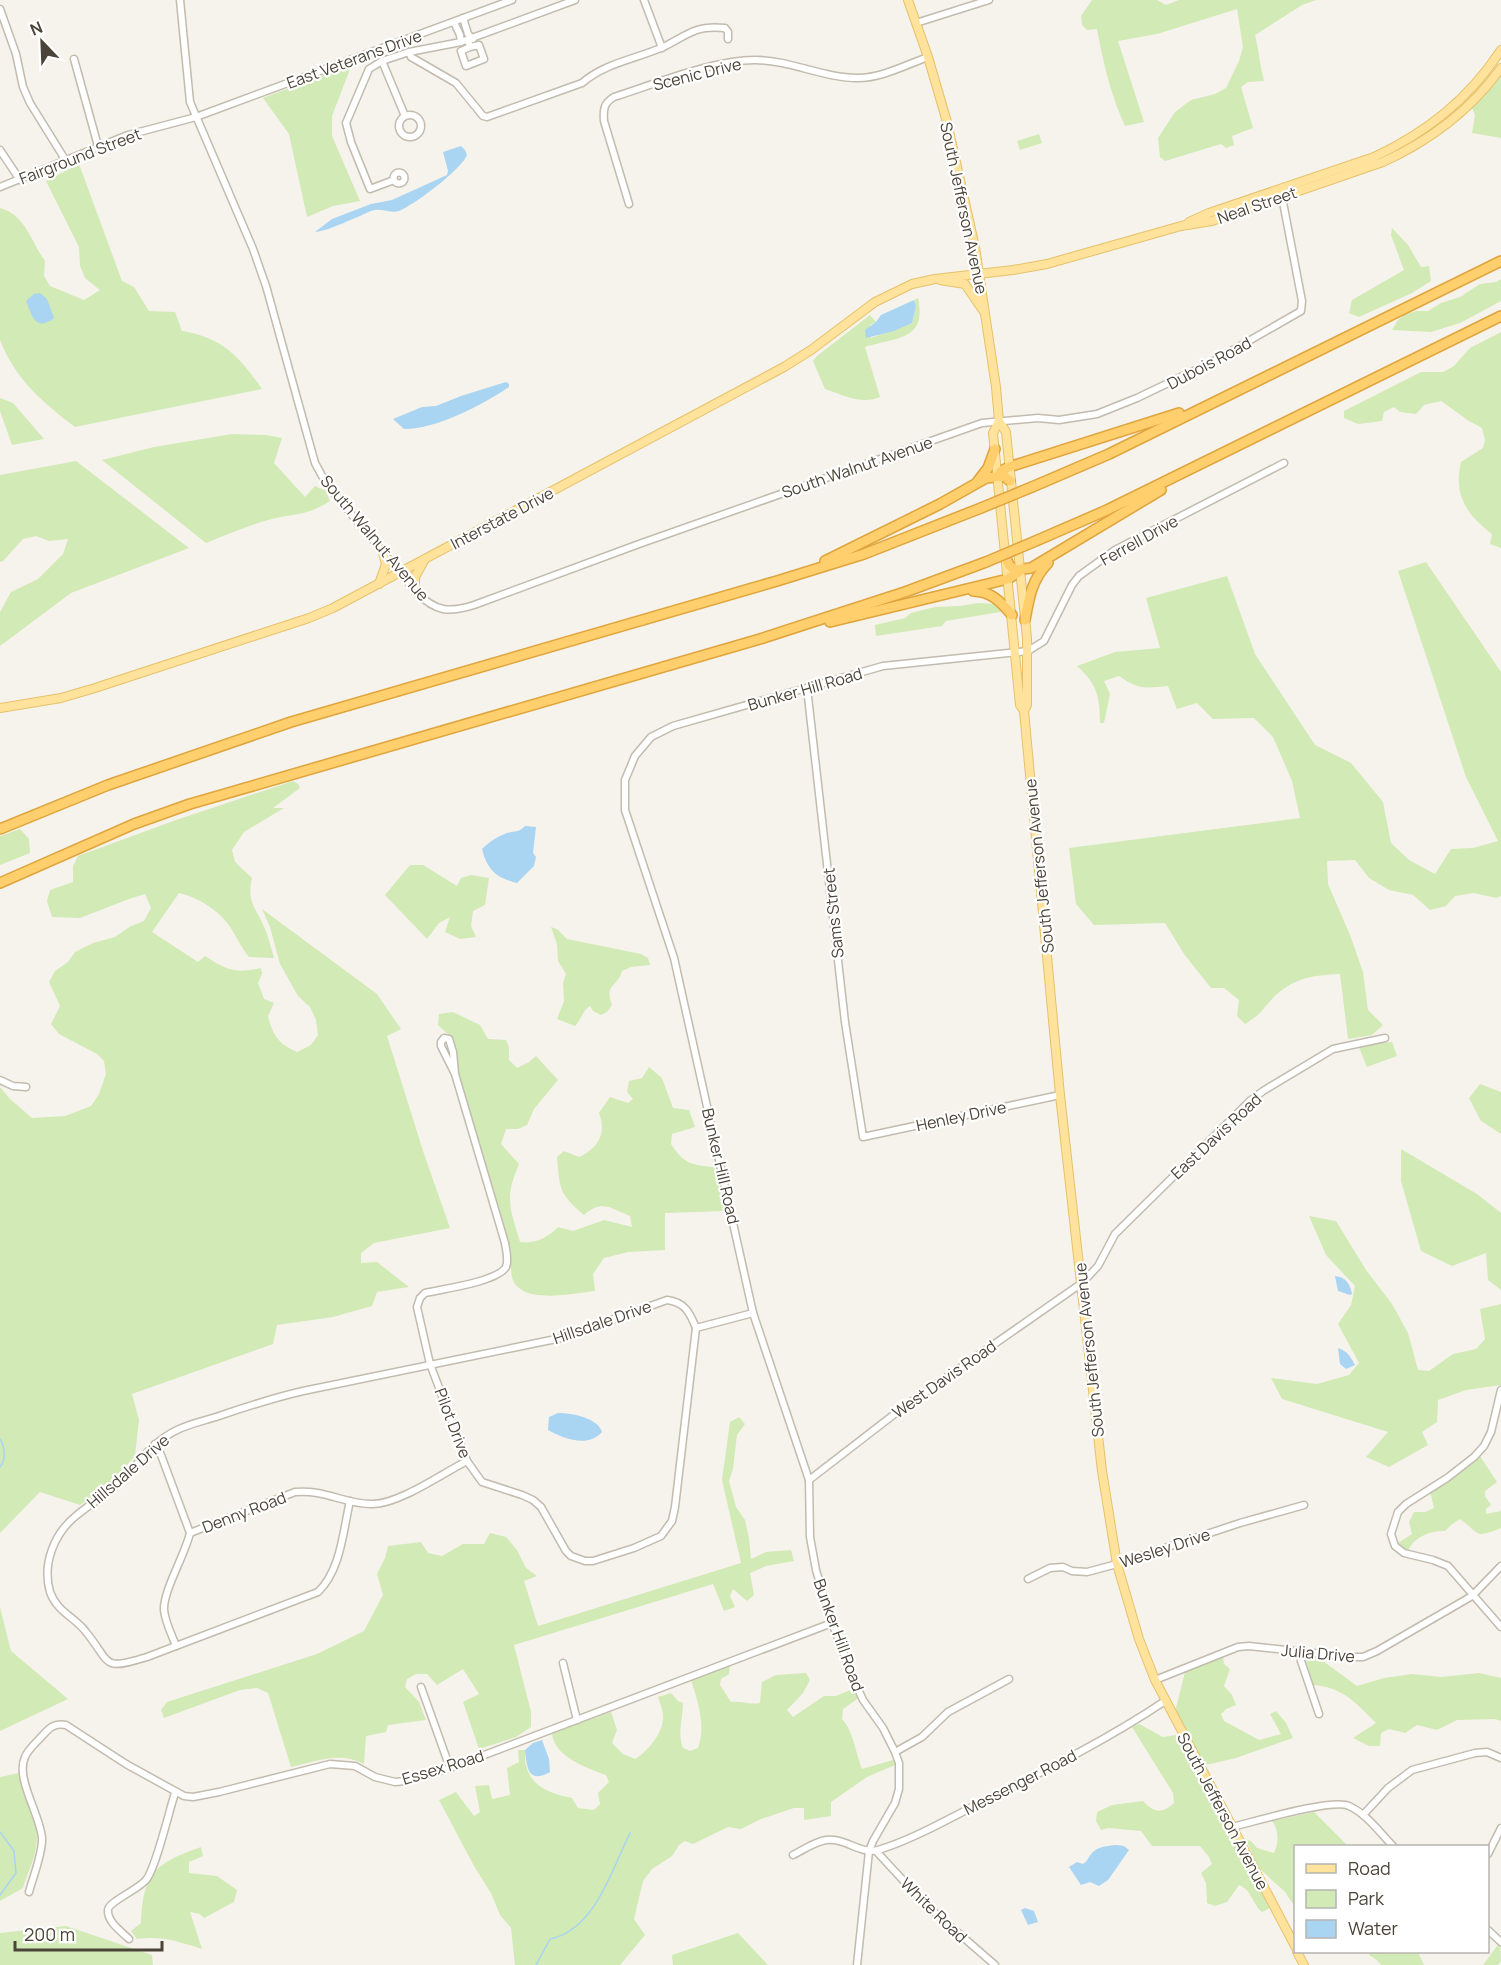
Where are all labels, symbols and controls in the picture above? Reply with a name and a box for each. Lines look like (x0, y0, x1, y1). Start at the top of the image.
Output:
north arrow (12, 12, 72, 72)
text: N (27, 16, 46, 41)
street label: East Veterans Drive (283, 24, 425, 94)
street label: Scenic Drive (651, 52, 743, 96)
street label: South Jefferson Avenue (935, 120, 993, 296)
street label: Fairground Street (16, 123, 144, 189)
street label: Neal Street (1214, 181, 1300, 229)
street label: Dubois Road (1163, 332, 1255, 394)
street label: South Walnut Avenue (779, 431, 935, 503)
street label: South Walnut Avenue (316, 470, 434, 606)
street label: Interstate Drive (447, 482, 557, 554)
street label: Ferrell Drive (1096, 510, 1182, 570)
street label: Bunker Hill Road (745, 662, 865, 716)
street label: South Jefferson Avenue (1019, 778, 1059, 954)
street label: Sams Street (817, 867, 849, 959)
street label: East Davis Road (1166, 1088, 1266, 1184)
street label: Henley Drive (914, 1096, 1008, 1136)
street label: Bunker Hill Road (697, 1106, 745, 1226)
street label: South Jefferson Avenue (1069, 1262, 1109, 1438)
street label: Hillsdale Drive (550, 1295, 654, 1349)
street label: West Davis Road (888, 1335, 1000, 1423)
street label: Pilot Drive (430, 1385, 476, 1461)
street label: Hillsdale Drive (82, 1429, 174, 1513)
street label: Denny Road (199, 1486, 289, 1538)
street label: Wesley Drive (1117, 1523, 1213, 1573)
street label: Bunker Hill Road (808, 1576, 870, 1694)
street label: Julia Drive (1280, 1639, 1356, 1667)
street label: South Jefferson Avenue (1172, 1729, 1274, 1893)
street label: Essex Road (399, 1744, 487, 1790)
street label: Messenger Road (960, 1744, 1080, 1820)
legend (1294, 1845, 1489, 1953)
text: Road (1348, 1856, 1391, 1880)
street label: White Road (896, 1873, 972, 1947)
text: Park (1348, 1886, 1385, 1910)
scale bar (15, 1914, 162, 1952)
text: Water (1348, 1916, 1398, 1940)
text: 200 m (24, 1922, 75, 1946)

